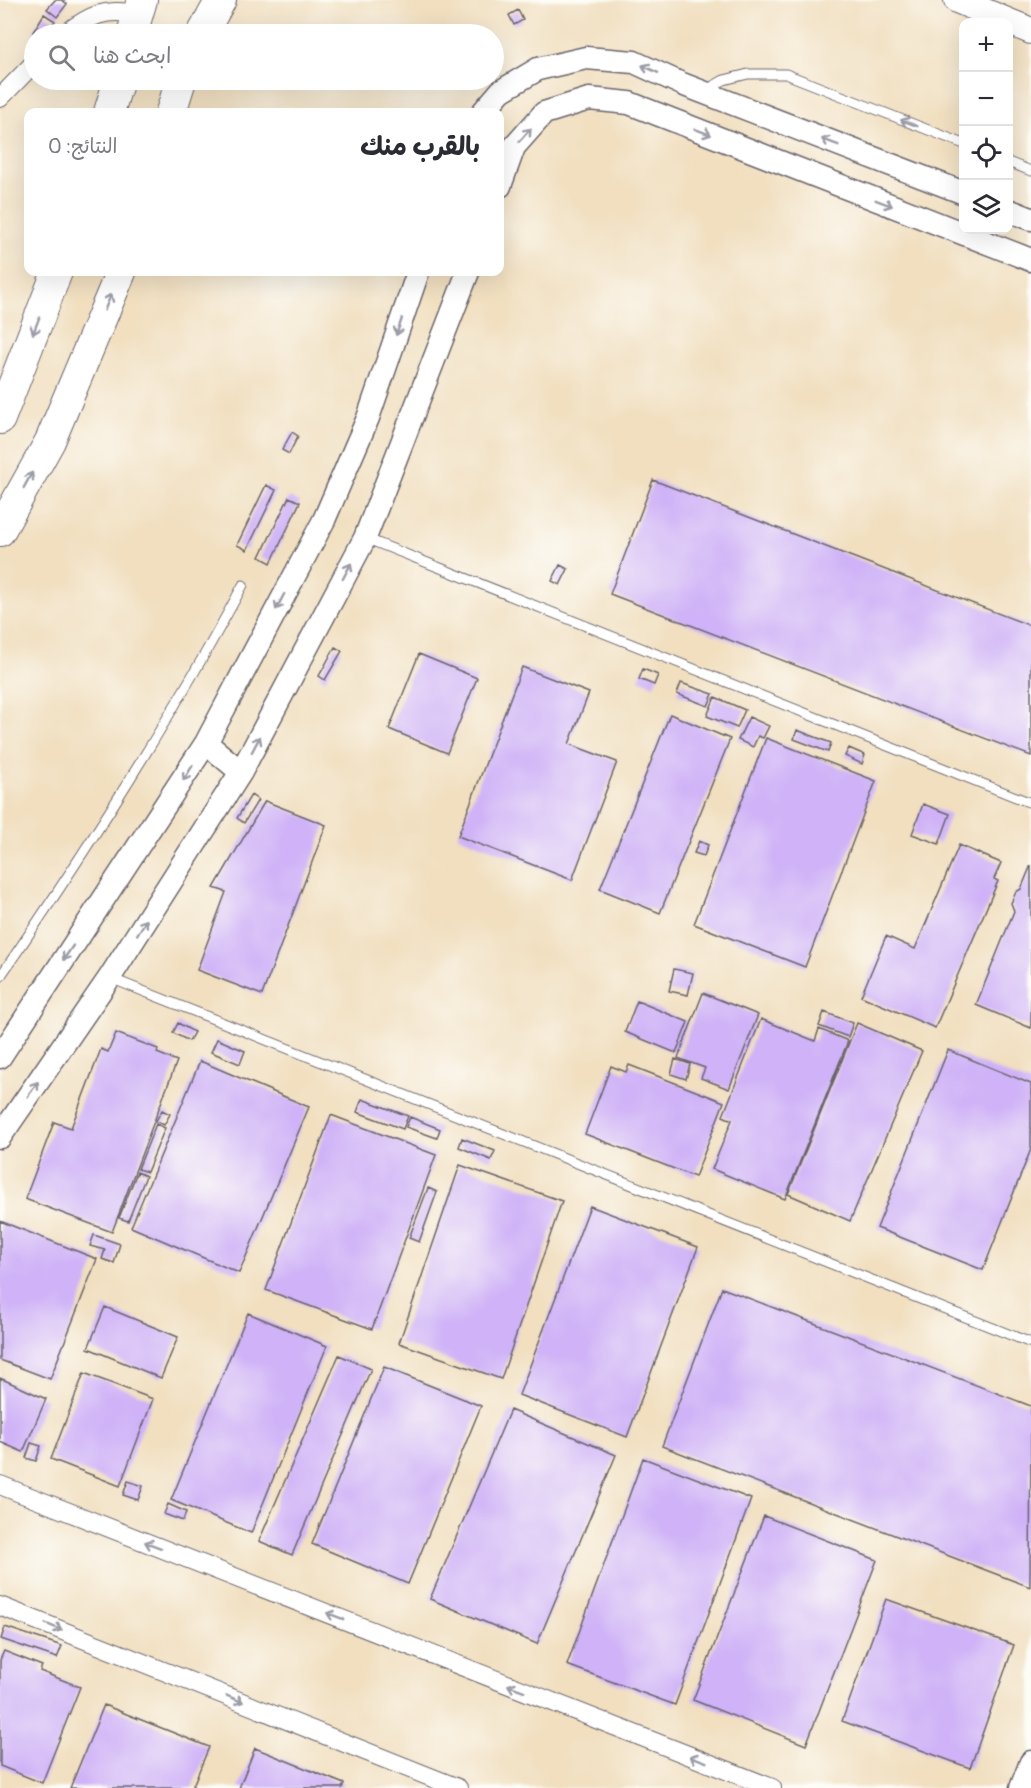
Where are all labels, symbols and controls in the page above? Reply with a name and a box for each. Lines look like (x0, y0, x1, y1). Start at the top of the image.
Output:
map controls (959, 18, 1013, 234)
button: + (959, 18, 1013, 72)
search box (24, 24, 504, 90)
icon: search (45, 41, 78, 74)
text: ابحث هنا (93, 42, 171, 70)
one-way arrow (641, 63, 659, 75)
button: − (959, 72, 1013, 126)
one-way arrow (900, 117, 919, 128)
button: locate (959, 126, 1013, 180)
one-way arrow (518, 127, 532, 142)
one-way arrow (693, 127, 711, 138)
text: بالقرب منك (360, 131, 480, 163)
text: النتائج: 0 (48, 134, 118, 159)
one-way arrow (822, 135, 840, 146)
button: layers (959, 180, 1013, 234)
one-way arrow (874, 198, 893, 209)
one-way arrow (103, 294, 114, 312)
one-way arrow (29, 316, 40, 335)
one-way arrow (393, 317, 404, 336)
one-way arrow (23, 472, 35, 489)
one-way arrow (342, 563, 353, 581)
one-way arrow (274, 592, 286, 610)
one-way arrow (251, 735, 262, 753)
one-way arrow (181, 764, 193, 781)
one-way arrow (136, 919, 148, 936)
one-way arrow (62, 944, 74, 961)
one-way arrow (27, 1081, 39, 1097)
one-way arrow (145, 1539, 163, 1550)
one-way arrow (326, 1610, 345, 1621)
one-way arrow (45, 1622, 63, 1633)
one-way arrow (508, 1681, 526, 1692)
one-way arrow (226, 1694, 244, 1705)
one-way arrow (689, 1753, 708, 1764)

